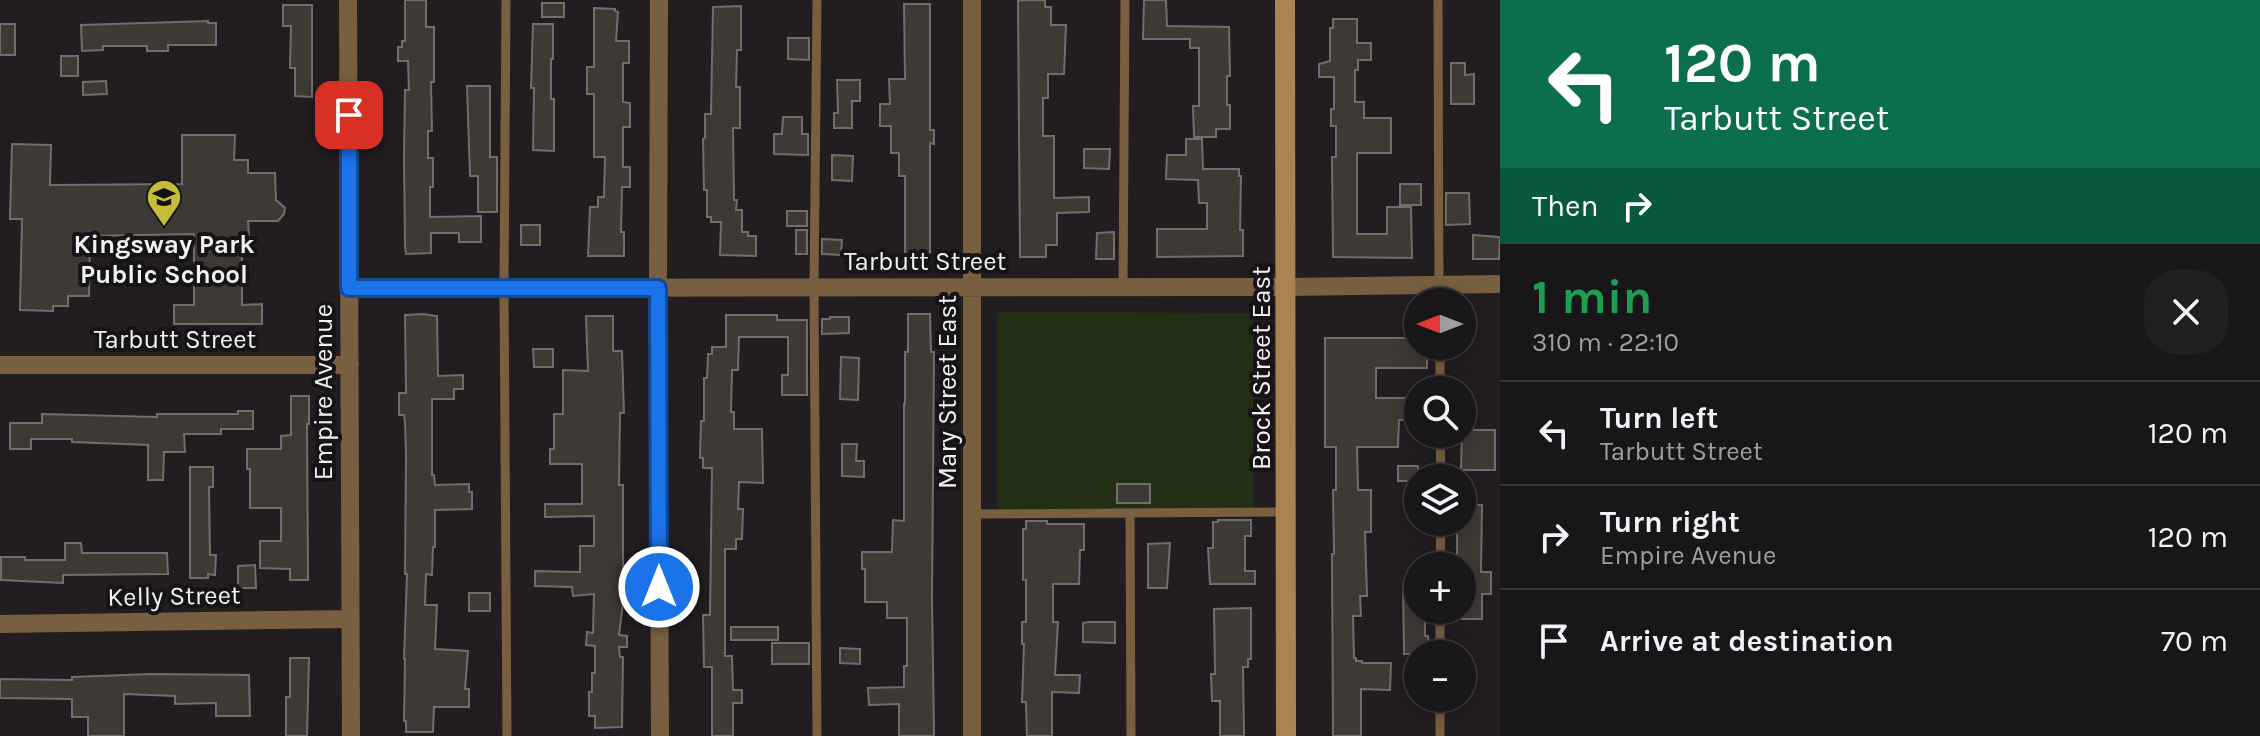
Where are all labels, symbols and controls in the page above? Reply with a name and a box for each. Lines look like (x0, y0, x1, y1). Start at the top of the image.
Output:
text: 120 m (1664, 30, 1821, 95)
icon: left (1532, 32, 1636, 136)
pin (315, 81, 383, 149)
icon: arrive (327, 93, 371, 137)
text: Tarbutt Street (1664, 97, 1889, 139)
school or university icon: Kingsway Park Public School (145, 178, 183, 228)
icon: right (1615, 184, 1659, 228)
text: Then (1532, 188, 1599, 224)
place label: Kingsway Park Public School (73, 229, 255, 290)
street label: Tarbutt Street (844, 246, 1007, 277)
street label: Brock Street East (1246, 266, 1277, 470)
text: 1 min (1532, 269, 1652, 325)
button: close (2144, 270, 2228, 354)
north arrow (1404, 288, 1476, 360)
map controls (1404, 288, 1476, 712)
street label: Mary Street East (932, 295, 963, 489)
street label: Empire Avenue (308, 304, 339, 480)
street label: Tarbutt Street (94, 324, 257, 355)
text: 310 m · 22:10 (1532, 327, 1679, 358)
button: search (1404, 376, 1476, 448)
text: Turn left (1600, 400, 1718, 436)
icon: left (1532, 411, 1576, 455)
text: 120 m (2148, 415, 2228, 451)
text: Tarbutt Street (1600, 436, 1763, 467)
button: layers (1404, 464, 1476, 536)
text: Turn right (1600, 504, 1740, 540)
icon: right (1532, 515, 1576, 559)
text: 120 m (2148, 519, 2228, 555)
text: Empire Avenue (1600, 540, 1776, 571)
position arrow (617, 545, 701, 629)
button: + (1404, 552, 1476, 624)
street label: Kelly Street (107, 579, 241, 613)
icon: arrive (1532, 619, 1576, 663)
text: Arrive at destination (1600, 623, 1894, 659)
text: 70 m (2161, 623, 2228, 659)
button: − (1404, 640, 1476, 712)

